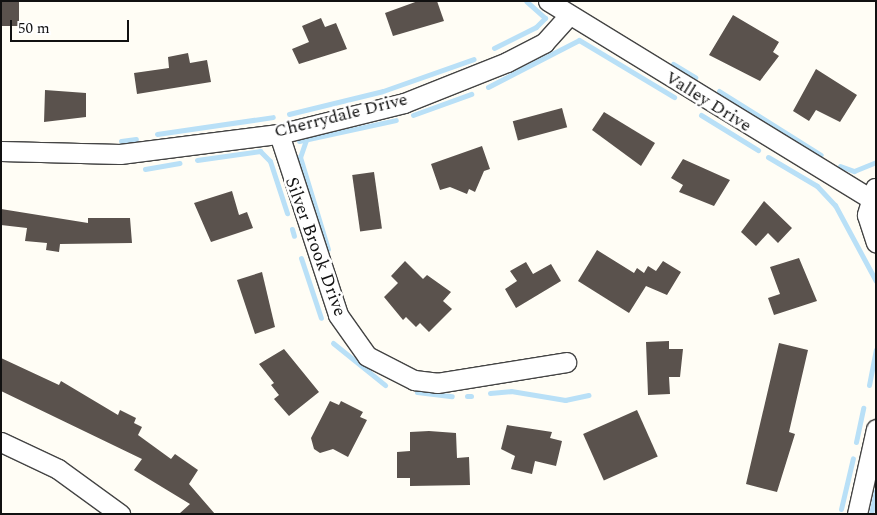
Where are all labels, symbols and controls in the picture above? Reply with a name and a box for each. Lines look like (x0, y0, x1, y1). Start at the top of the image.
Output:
scale bar (12, 10, 131, 42)
text: 50 m (18, 17, 50, 40)
street label: Valley Drive (661, 67, 755, 137)
street label: Cherrydale Drive (272, 89, 410, 143)
street label: Silver Brook Drive (280, 174, 350, 320)

